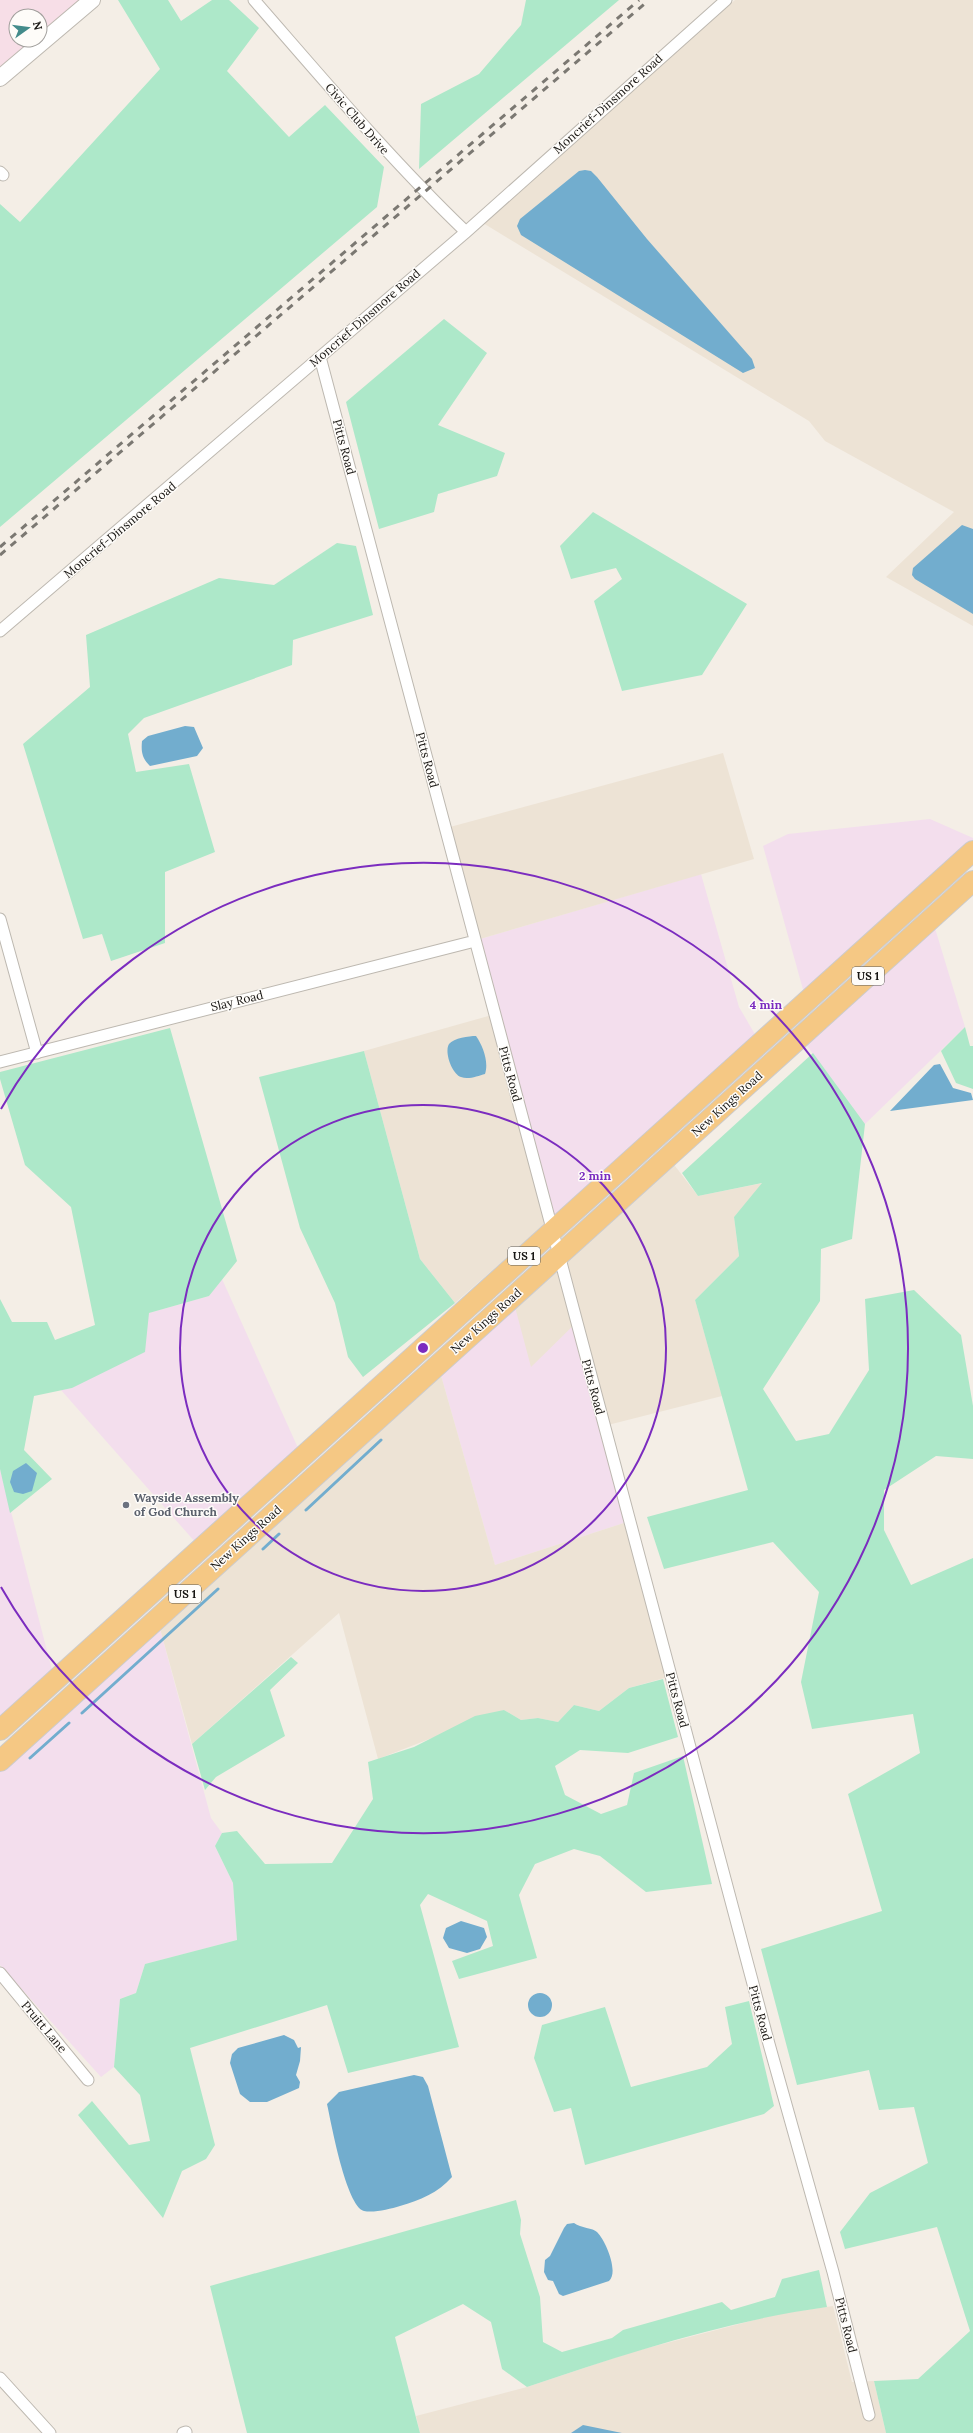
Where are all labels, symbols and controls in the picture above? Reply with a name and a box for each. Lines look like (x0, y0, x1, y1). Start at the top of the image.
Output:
north arrow (8, 8, 48, 48)
text: N (30, 20, 46, 32)
street label: Moncrief-Dinsmore Road (550, 51, 665, 157)
street label: Civic Club Drive (322, 80, 393, 158)
street label: Moncrief-Dinsmore Road (306, 265, 423, 370)
street label: Pitts Road (330, 417, 359, 476)
street label: Moncrief-Dinsmore Road (61, 478, 179, 581)
street label: Pitts Road (413, 730, 442, 789)
road number: US 1 (852, 967, 884, 985)
street label: Slay Road (209, 987, 265, 1014)
text: 4 min (750, 997, 783, 1012)
street label: Pitts Road (496, 1044, 525, 1103)
street label: New Kings Road (688, 1068, 765, 1139)
text: 2 min (579, 1168, 611, 1183)
road number: US 1 (508, 1247, 540, 1265)
street label: New Kings Road (447, 1285, 524, 1356)
centre of rings (416, 1341, 430, 1355)
street label: Pitts Road (579, 1357, 608, 1416)
place label: Wayside Assembly of God Church (134, 1490, 239, 1519)
marker: Wayside Assembly of God Church (121, 1500, 131, 1510)
street label: New Kings Road (207, 1502, 284, 1573)
road number: US 1 (169, 1585, 201, 1603)
street label: Pitts Road (663, 1670, 692, 1729)
street label: Pitts Road (746, 1983, 775, 2042)
street label: Pruitt Lane (18, 1998, 71, 2056)
street label: Pitts Road (832, 2296, 861, 2354)

